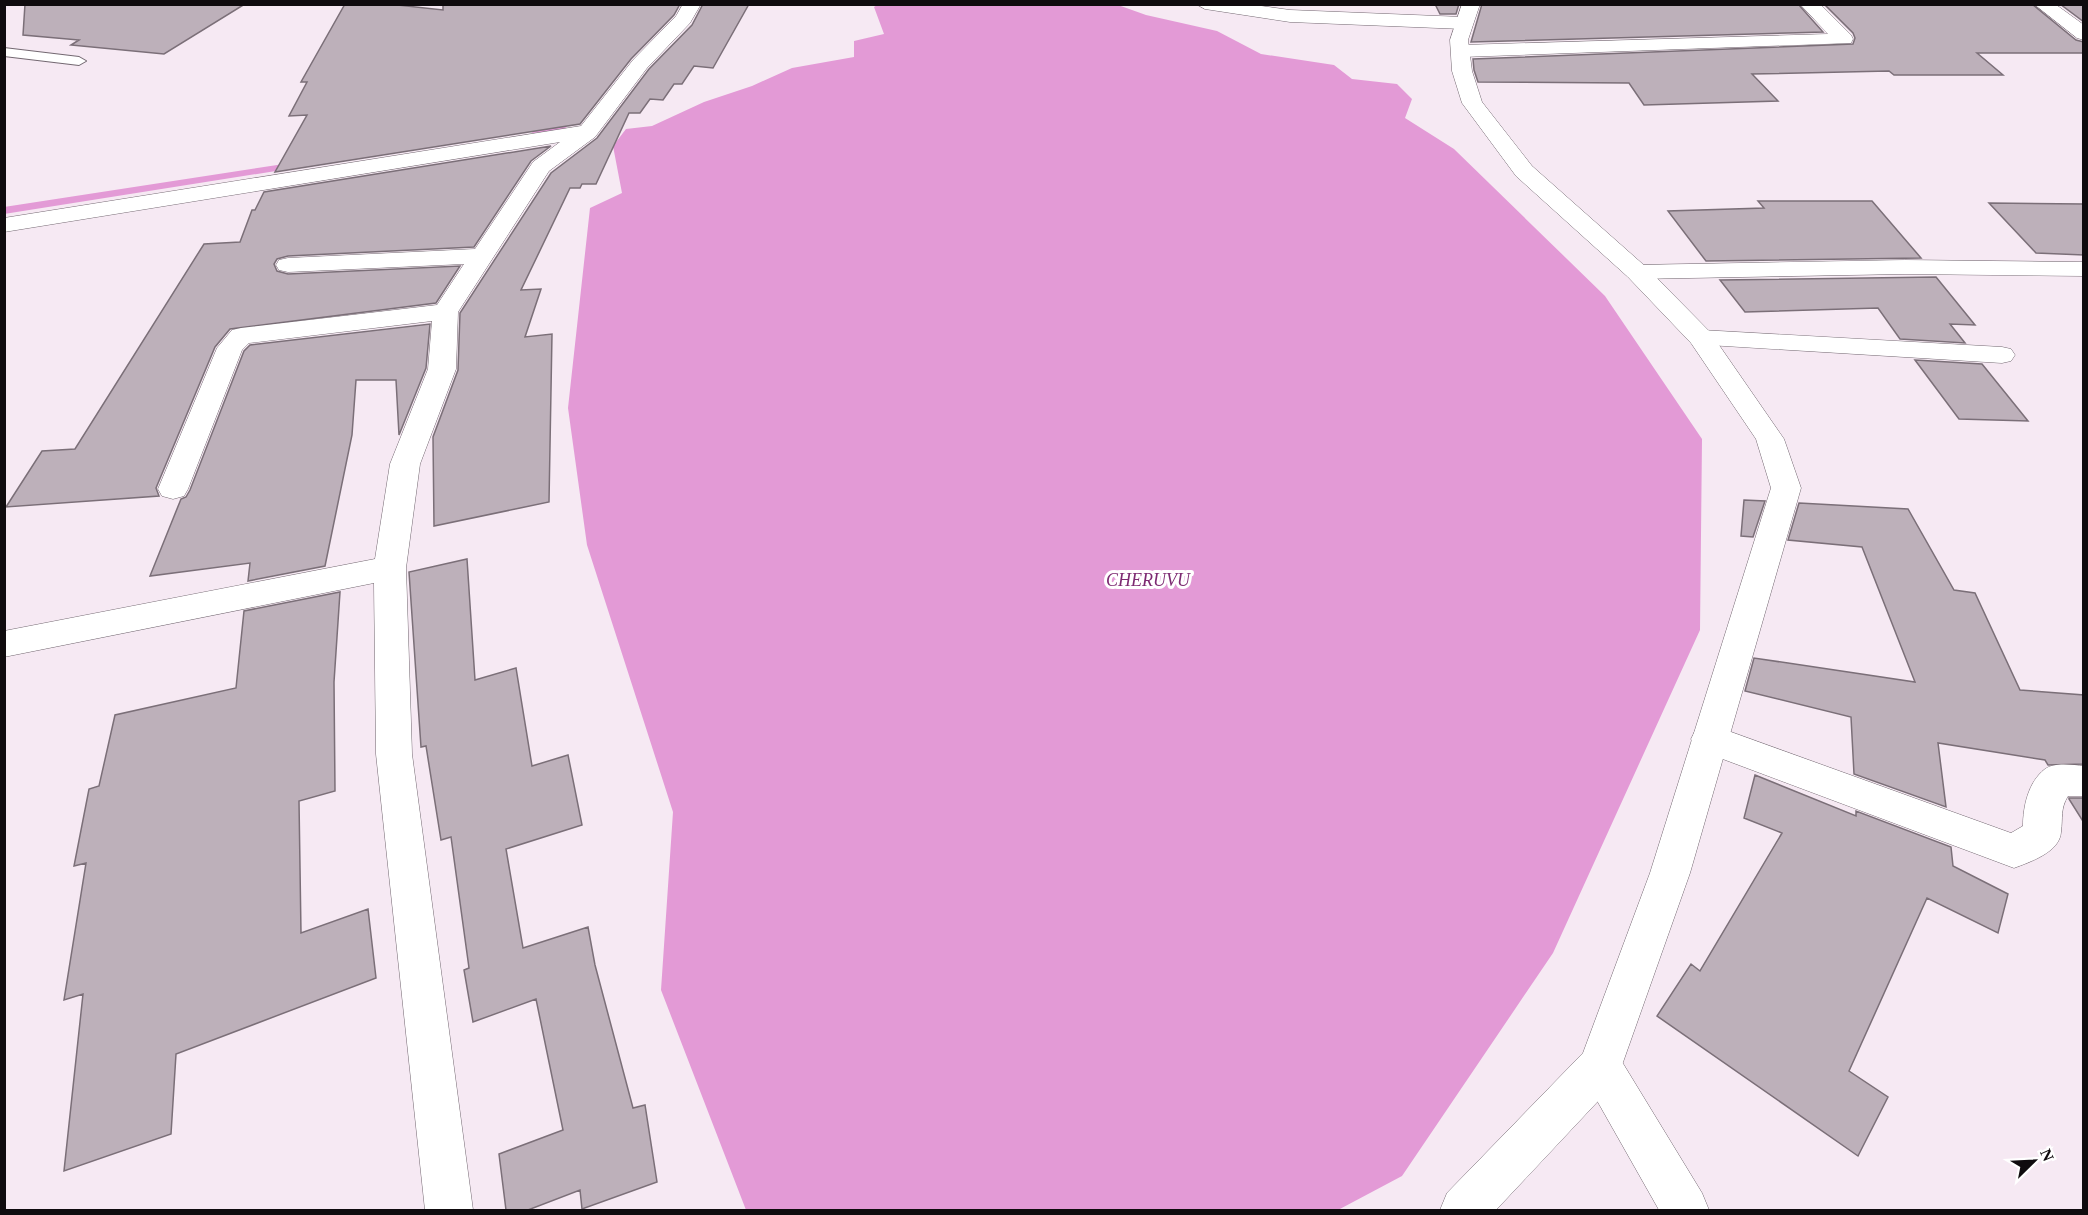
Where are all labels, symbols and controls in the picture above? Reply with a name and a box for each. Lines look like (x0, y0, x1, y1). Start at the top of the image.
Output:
water label: CHERUVU (1106, 570, 1191, 590)
north arrow (2004, 1131, 2064, 1191)
text: N (2037, 1146, 2058, 1164)

